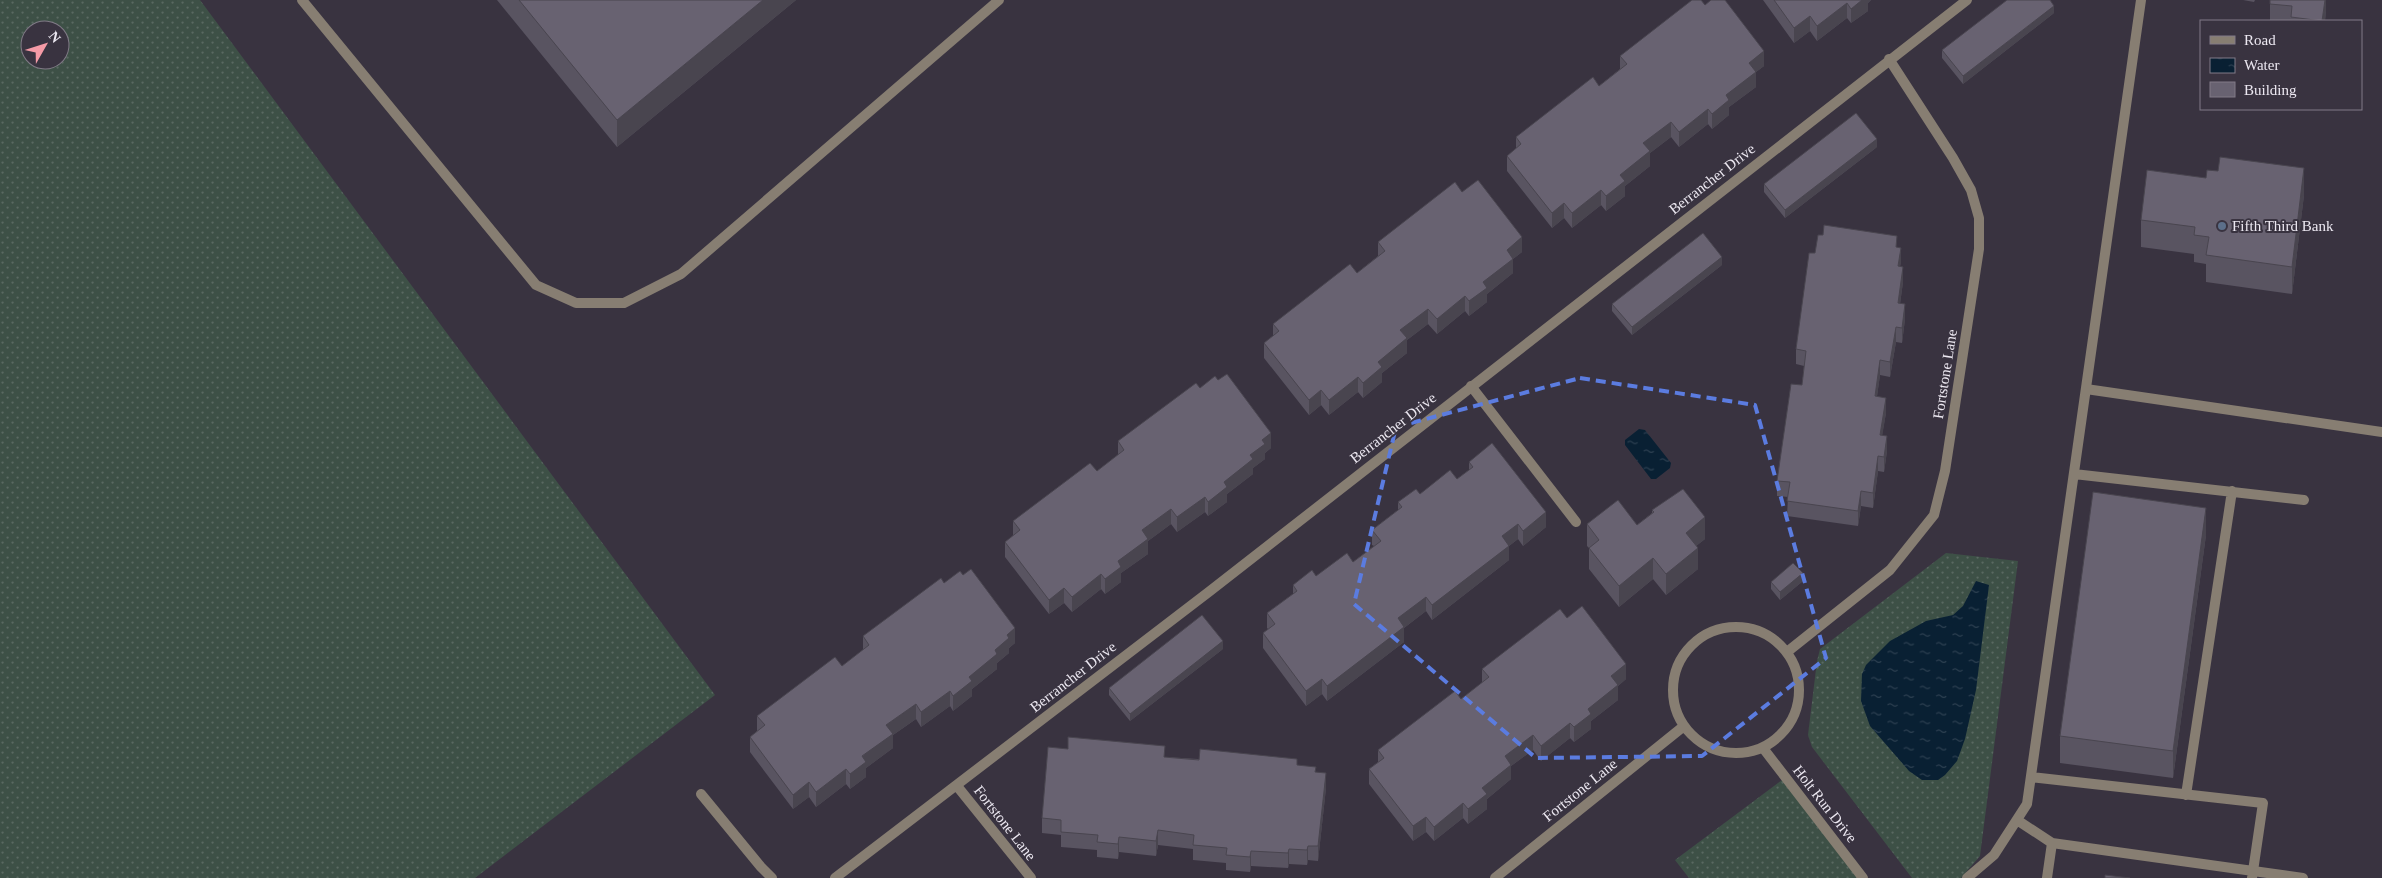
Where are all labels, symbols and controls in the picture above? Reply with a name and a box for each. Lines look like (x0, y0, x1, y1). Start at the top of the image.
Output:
north arrow (20, 20, 70, 70)
legend (2200, 20, 2362, 110)
text: N (46, 28, 64, 46)
text: Road (2244, 32, 2276, 48)
text: Water (2244, 57, 2279, 73)
text: Building (2244, 82, 2297, 98)
street label: Berrancher Drive (1666, 140, 1758, 217)
place label: Fifth Third Bank (2232, 218, 2334, 234)
marker: Fifth Third Bank (2216, 220, 2228, 232)
street label: Fortstone Lane (1930, 328, 1960, 420)
street label: Berrancher Drive (1347, 389, 1439, 466)
street label: Berrancher Drive (1027, 638, 1119, 715)
street label: Fortstone Lane (1540, 755, 1620, 825)
street label: Holt Run Drive (1790, 762, 1860, 846)
street label: Fortstone Lane (971, 782, 1039, 864)

